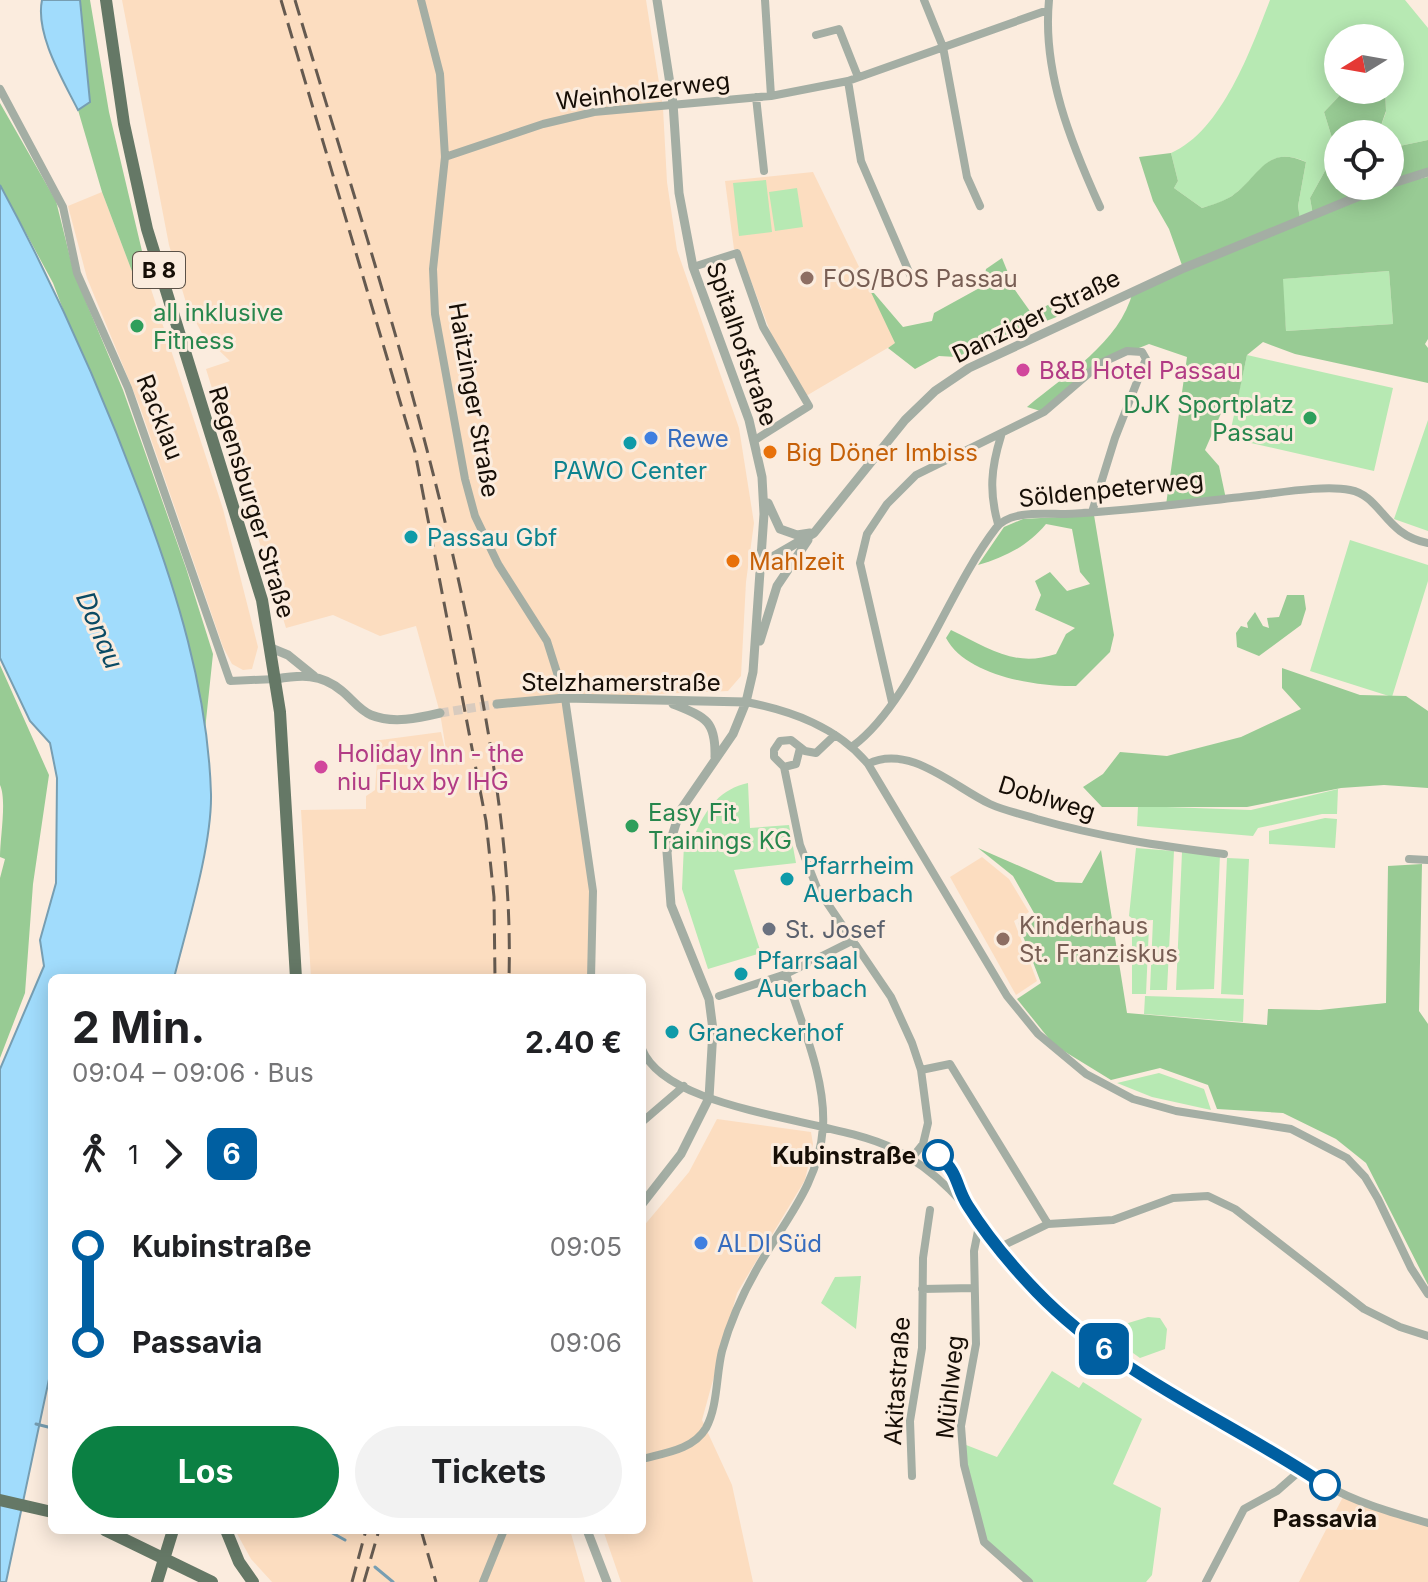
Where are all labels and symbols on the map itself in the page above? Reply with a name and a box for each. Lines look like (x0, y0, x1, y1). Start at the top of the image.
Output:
north arrow (1324, 24, 1404, 104)
street label: Weinholzerweg (554, 66, 732, 116)
road number: B 8 (133, 252, 185, 288)
street label: Spitalhofstraße (700, 258, 784, 430)
street label: Danziger Straße (947, 263, 1125, 369)
place label: FOS/BOS Passau (823, 264, 1018, 293)
marker: FOS/BOS Passau (798, 269, 816, 287)
place label: all inklusive Fitness (153, 298, 284, 355)
street label: Haitzinger Straße (443, 300, 505, 500)
marker: all inklusive Fitness (128, 317, 146, 335)
place label: B&B Hotel Passau (1039, 356, 1241, 385)
marker: B&B Hotel Passau (1014, 361, 1032, 379)
street label: Racklau (130, 370, 190, 464)
street label: Regensburger Straße (203, 382, 301, 622)
place label: DJK Sportplatz Passau (1123, 390, 1294, 447)
marker: DJK Sportplatz Passau (1301, 409, 1319, 427)
place label: Rewe (667, 424, 729, 453)
marker: Rewe (642, 429, 660, 447)
marker: PAWO Center (621, 434, 639, 452)
place label: Big Döner Imbiss (786, 438, 978, 467)
marker: Big Döner Imbiss (761, 443, 779, 461)
place label: PAWO Center (553, 456, 707, 485)
street label: Söldenpeterweg (1017, 465, 1205, 513)
place label: Passau Gbf (427, 523, 557, 552)
marker: Passau Gbf (402, 528, 420, 546)
place label: Mahlzeit (749, 547, 845, 576)
marker: Mahlzeit (724, 552, 742, 570)
water label: Donau (70, 587, 130, 673)
street label: Stelzhamerstraße (521, 668, 721, 697)
place label: Holiday Inn - the niu Flux by IHG (337, 739, 524, 796)
marker: Holiday Inn - the niu Flux by IHG (312, 758, 330, 776)
street label: Doblweg (995, 769, 1099, 827)
place label: Easy Fit Trainings KG (648, 798, 792, 855)
marker: Easy Fit Trainings KG (623, 817, 641, 835)
place label: Pfarrheim Auerbach (803, 851, 914, 908)
marker: Pfarrheim Auerbach (778, 870, 796, 888)
place label: Kinderhaus St. Franziskus (1019, 911, 1178, 968)
place label: St. Josef (785, 915, 886, 944)
marker: St. Josef (760, 920, 778, 938)
marker: Kinderhaus St. Franziskus (994, 930, 1012, 948)
place label: Pfarrsaal Auerbach (757, 946, 867, 1003)
marker: Pfarrsaal Auerbach (732, 965, 750, 983)
place label: Graneckerhof (688, 1018, 844, 1047)
marker: Graneckerhof (663, 1023, 681, 1041)
marker: Kubinstraße (923, 1140, 953, 1170)
place label: Kubinstraße (772, 1141, 916, 1170)
place label: ALDI Süd (717, 1229, 822, 1258)
marker: ALDI Süd (692, 1234, 710, 1252)
street label: Akitastraße (878, 1316, 916, 1446)
line badge: 6 (1078, 1323, 1130, 1375)
street label: Mühlweg (930, 1334, 970, 1440)
marker: Passavia (1310, 1470, 1340, 1500)
place label: Passavia (1273, 1504, 1377, 1533)

